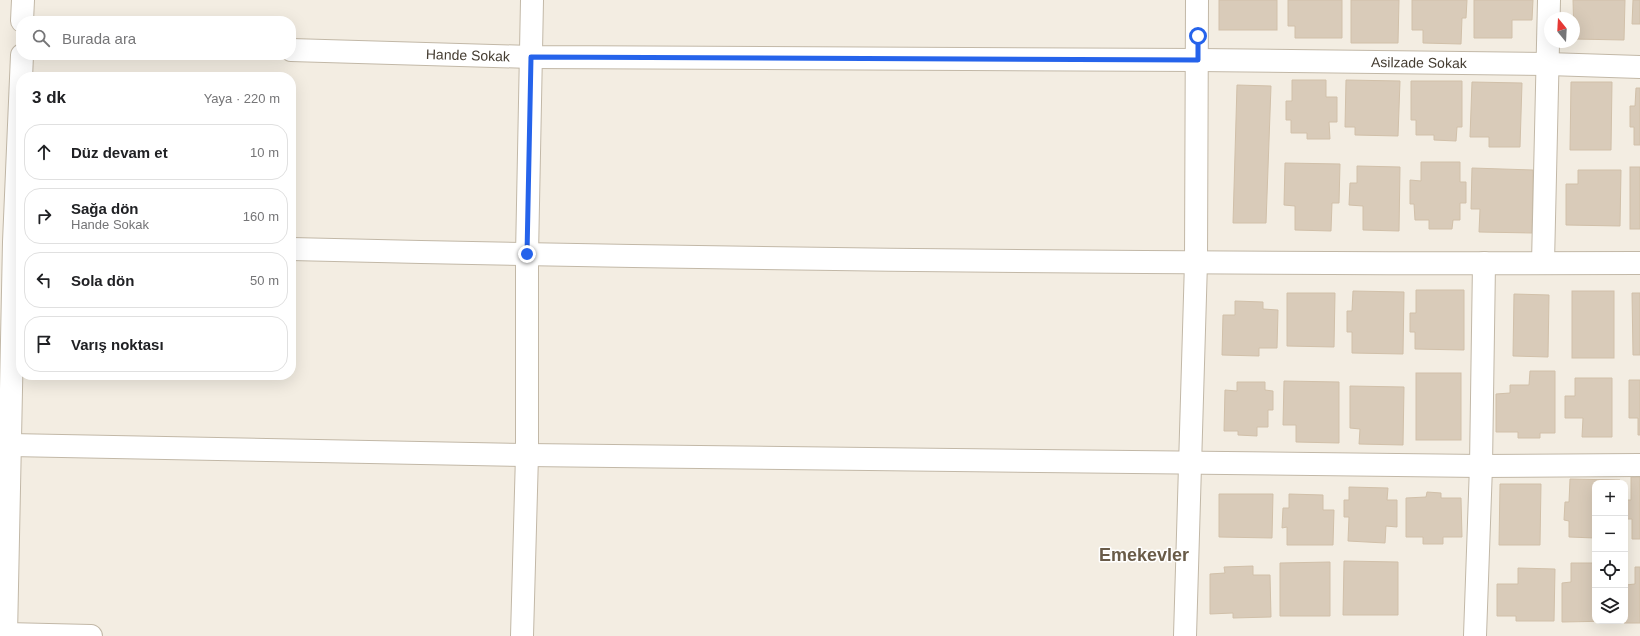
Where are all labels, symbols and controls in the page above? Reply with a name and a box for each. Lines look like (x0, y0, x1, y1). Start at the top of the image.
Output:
north arrow (1544, 12, 1580, 48)
search box (16, 16, 296, 60)
icon: search (30, 27, 52, 49)
route start (1189, 27, 1207, 45)
text: Burada ara (62, 30, 136, 47)
street label: Hande Sokak (426, 46, 511, 64)
street label: Asilzade Sokak (1371, 54, 1468, 71)
text: 3 dk (32, 88, 66, 107)
text: Yaya · 220 m (204, 91, 280, 106)
icon: ahead (33, 141, 55, 163)
text: Düz devam et (71, 144, 168, 161)
text: 10 m (250, 145, 279, 160)
text: Sağa dön (71, 200, 139, 217)
icon: right (33, 205, 55, 227)
text: 160 m (243, 209, 279, 224)
text: Hande Sokak (71, 217, 149, 232)
route end (518, 245, 536, 263)
icon: left (33, 269, 55, 291)
text: Sola dön (71, 272, 134, 289)
text: 50 m (250, 273, 279, 288)
icon: arrive (33, 333, 55, 355)
text: Varış noktası (71, 336, 164, 353)
map controls (1592, 480, 1628, 624)
button: + (1592, 480, 1628, 516)
button: − (1592, 516, 1628, 552)
district label: Emekevler (1099, 545, 1189, 565)
button: locate (1592, 552, 1628, 588)
button: layers (1592, 588, 1628, 624)

